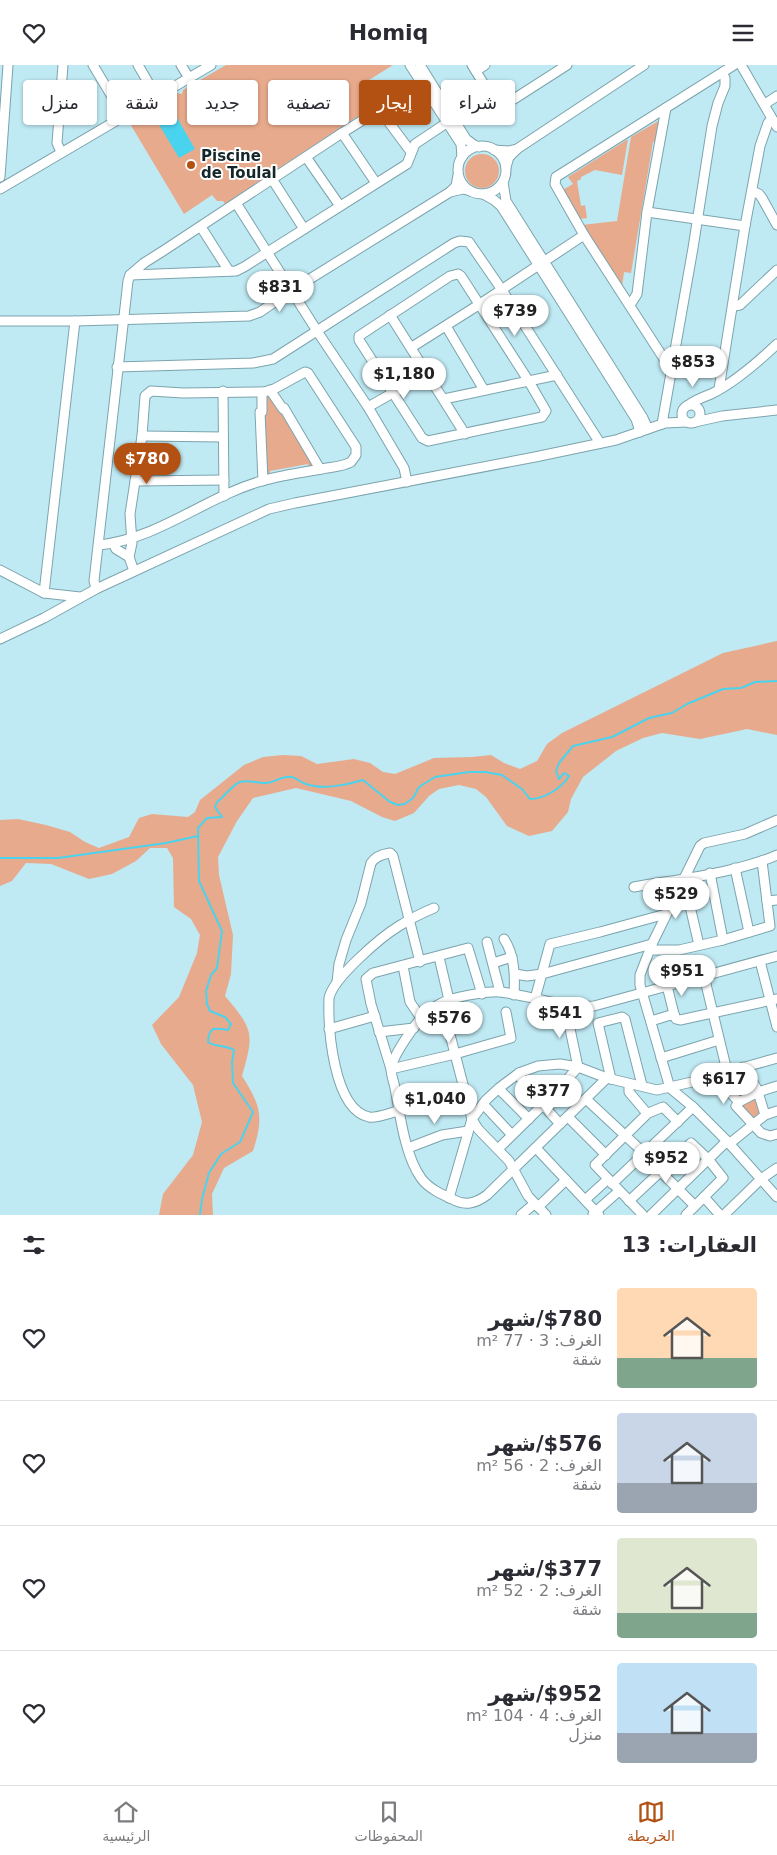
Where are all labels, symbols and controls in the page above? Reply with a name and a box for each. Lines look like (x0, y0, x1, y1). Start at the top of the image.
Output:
icon: heart (20, 19, 48, 47)
icon: menu (729, 19, 757, 47)
text: Homiq (349, 20, 428, 45)
chip: منزل (23, 80, 97, 125)
chip: شقة (107, 80, 177, 125)
chip: جديد (187, 80, 258, 125)
chip: تصفية (268, 80, 349, 125)
chip: إيجار (359, 80, 431, 125)
chip: شراء (441, 80, 515, 125)
place label: Piscine de Toulal (201, 147, 277, 182)
marker: Piscine de Toulal (185, 159, 197, 171)
pin: $831 (250, 271, 310, 313)
text: $831 (258, 277, 302, 296)
pin: $739 (485, 295, 545, 337)
text: $739 (493, 301, 537, 320)
pin: $853 (663, 345, 723, 388)
text: $853 (671, 352, 715, 371)
pin: $1,180 (363, 357, 445, 400)
text: $1,180 (373, 364, 435, 383)
pin: $780 (117, 443, 177, 485)
text: $780 (125, 449, 169, 468)
pin: $529 (646, 877, 706, 920)
text: $529 (654, 884, 698, 903)
pin: $951 (652, 955, 712, 997)
text: $951 (660, 961, 704, 980)
pin: $541 (530, 997, 590, 1039)
pin: $576 (419, 1001, 479, 1044)
text: $541 (538, 1003, 582, 1022)
text: $576 (427, 1008, 471, 1027)
pin: $617 (694, 1063, 754, 1105)
text: $617 (702, 1069, 746, 1088)
pin: $377 (518, 1075, 578, 1117)
text: $377 (526, 1081, 570, 1100)
pin: $1,040 (394, 1083, 476, 1125)
text: $1,040 (404, 1089, 466, 1108)
pin: $952 (636, 1141, 696, 1184)
text: $952 (644, 1148, 688, 1167)
icon: filters (20, 1231, 48, 1259)
text: العقارات: 13 (622, 1233, 757, 1257)
text: $780/شهر (488, 1307, 602, 1331)
icon: home (657, 1308, 717, 1368)
icon: heart (20, 1324, 48, 1352)
text: الغرف: 3 · 77 m² (476, 1331, 602, 1350)
text: شقة (572, 1350, 602, 1369)
text: $576/شهر (488, 1432, 602, 1456)
icon: home (657, 1433, 717, 1493)
icon: heart (20, 1449, 48, 1477)
text: الغرف: 2 · 56 m² (476, 1456, 602, 1475)
text: شقة (572, 1475, 602, 1494)
text: $377/شهر (488, 1557, 602, 1581)
icon: home (657, 1558, 717, 1618)
icon: heart (20, 1574, 48, 1602)
text: الغرف: 2 · 52 m² (476, 1581, 602, 1600)
text: شقة (572, 1600, 602, 1619)
text: $952/شهر (488, 1682, 602, 1706)
icon: home (657, 1683, 717, 1743)
icon: heart (20, 1699, 48, 1727)
text: الغرف: 4 · 104 m² (466, 1706, 602, 1725)
text: منزل (568, 1725, 602, 1744)
tab: الرئيسية (102, 1798, 150, 1844)
tab: المحفوظات (355, 1798, 423, 1844)
tab: الخريطة (627, 1798, 675, 1844)

